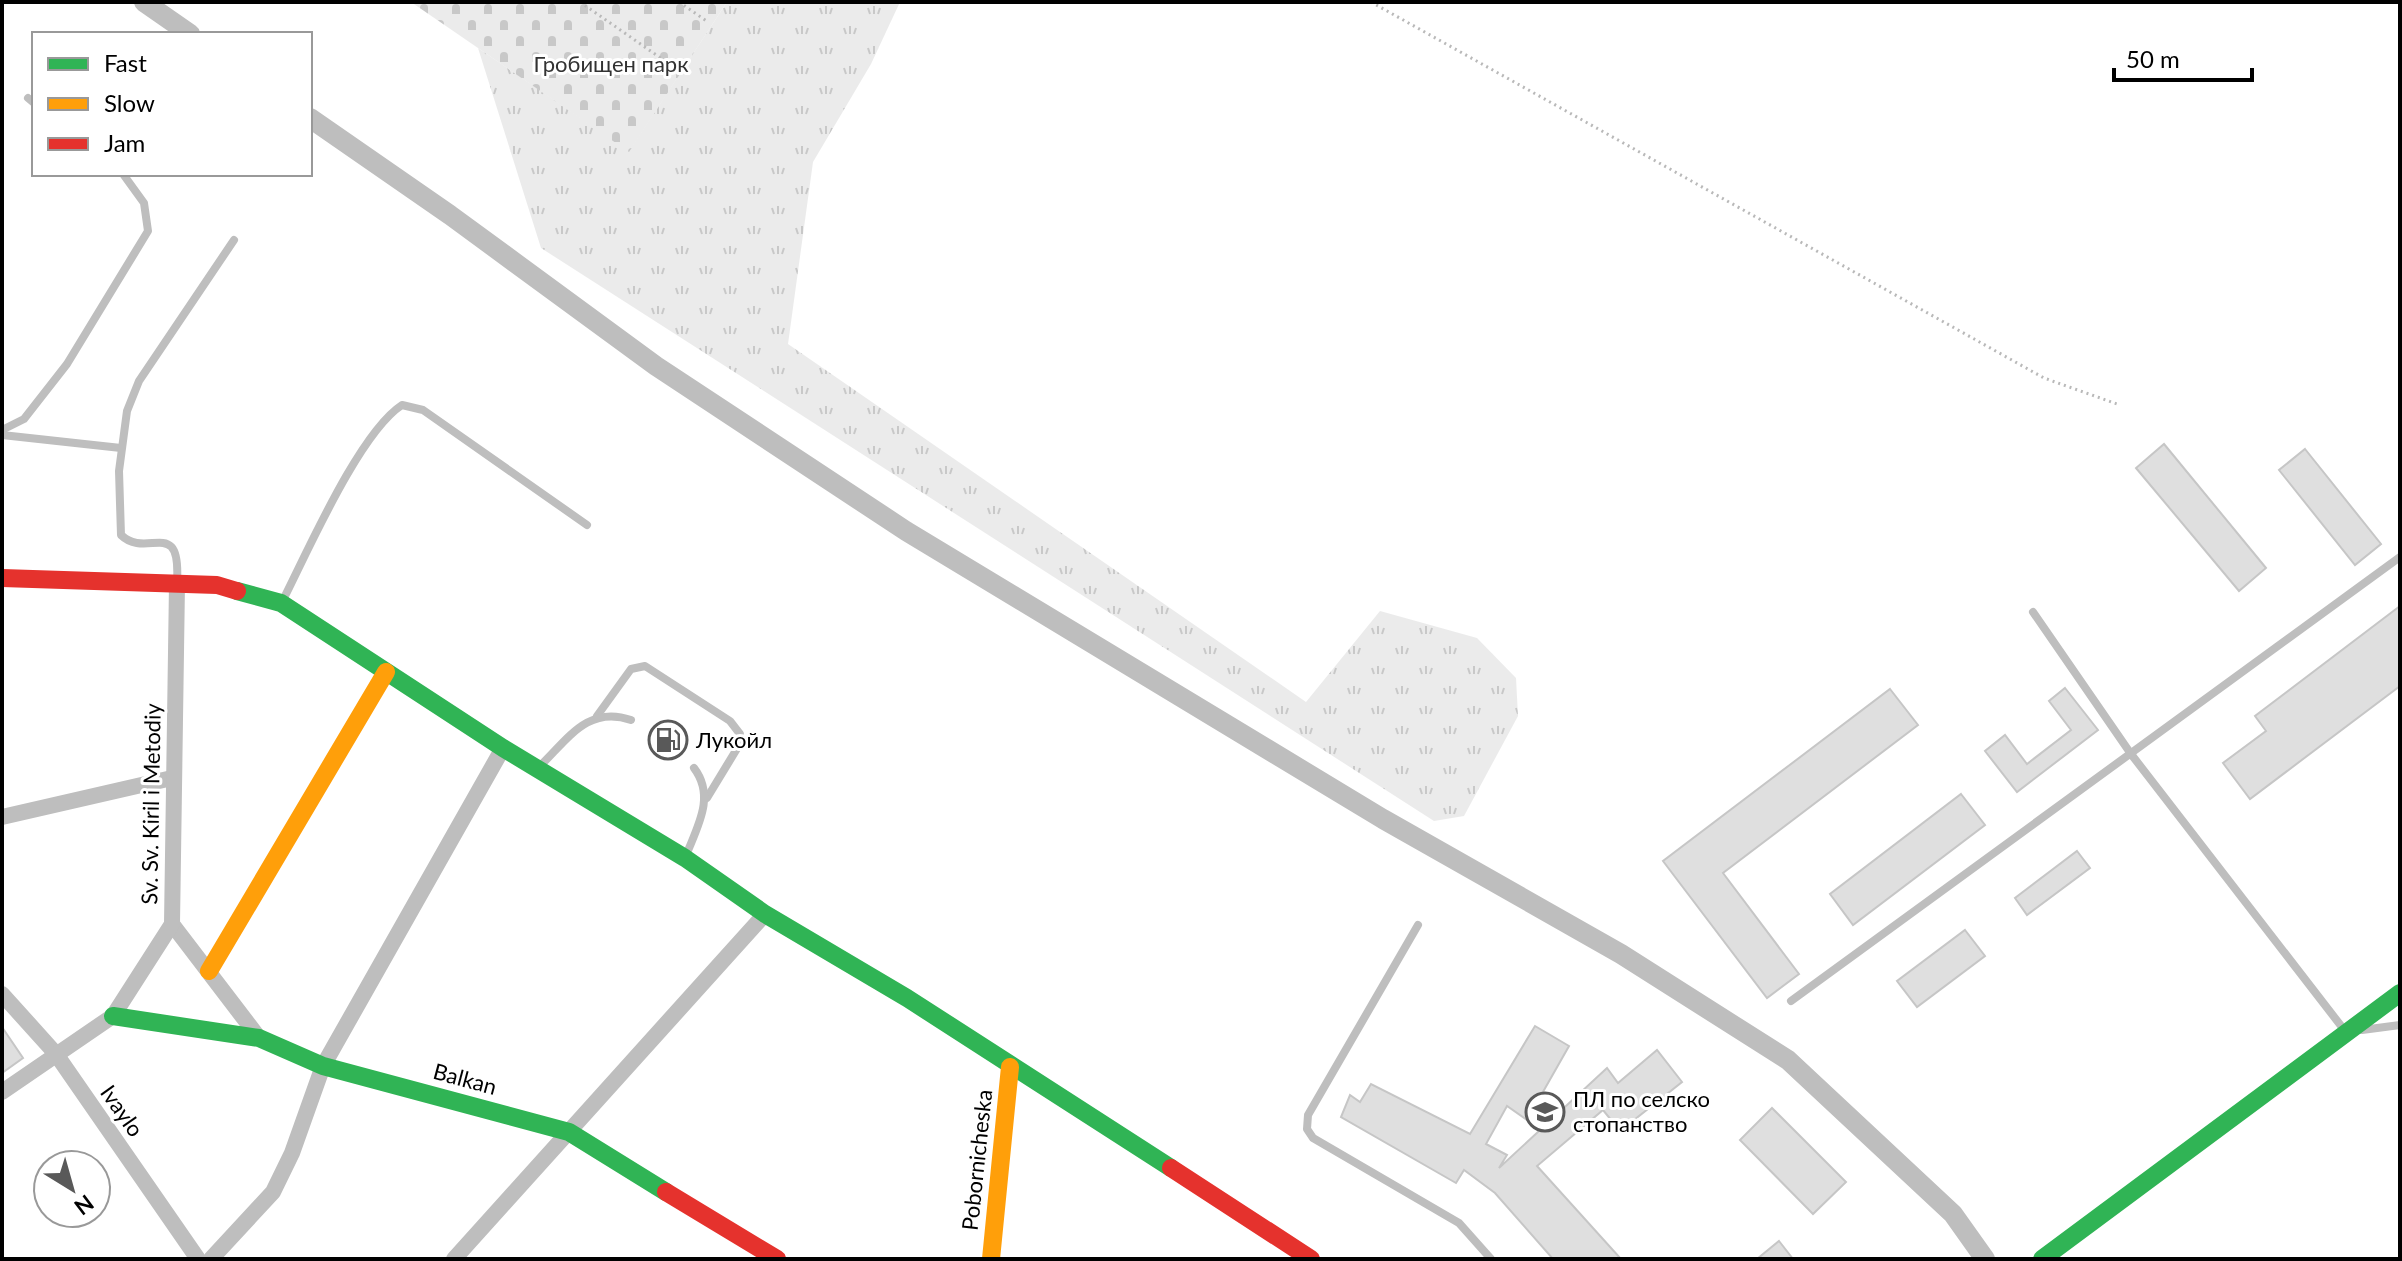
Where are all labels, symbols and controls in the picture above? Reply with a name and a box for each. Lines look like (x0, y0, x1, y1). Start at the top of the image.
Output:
legend (32, 32, 312, 176)
scale bar (2114, 32, 2252, 82)
text: 50 m (2126, 44, 2180, 73)
text: Fast (104, 48, 147, 77)
park label: Гробищен парк (533, 50, 689, 77)
text: Slow (104, 88, 155, 117)
text: Jam (104, 128, 145, 157)
street label: Sv. Sv. Kiril i Metodiy (135, 702, 166, 905)
fuel station icon: Лукойл (647, 719, 689, 761)
place label: Лукойл (695, 726, 772, 753)
street label: Balkan (430, 1057, 500, 1100)
street label: Ivaylo (95, 1080, 150, 1142)
place label: ПЛ по селско стопанство (1573, 1085, 1710, 1137)
street label: Pobornicheska (956, 1088, 997, 1232)
school or university icon: ПЛ по селско стопанство (1524, 1091, 1566, 1133)
north arrow (32, 1149, 112, 1229)
text: N (69, 1189, 99, 1221)

